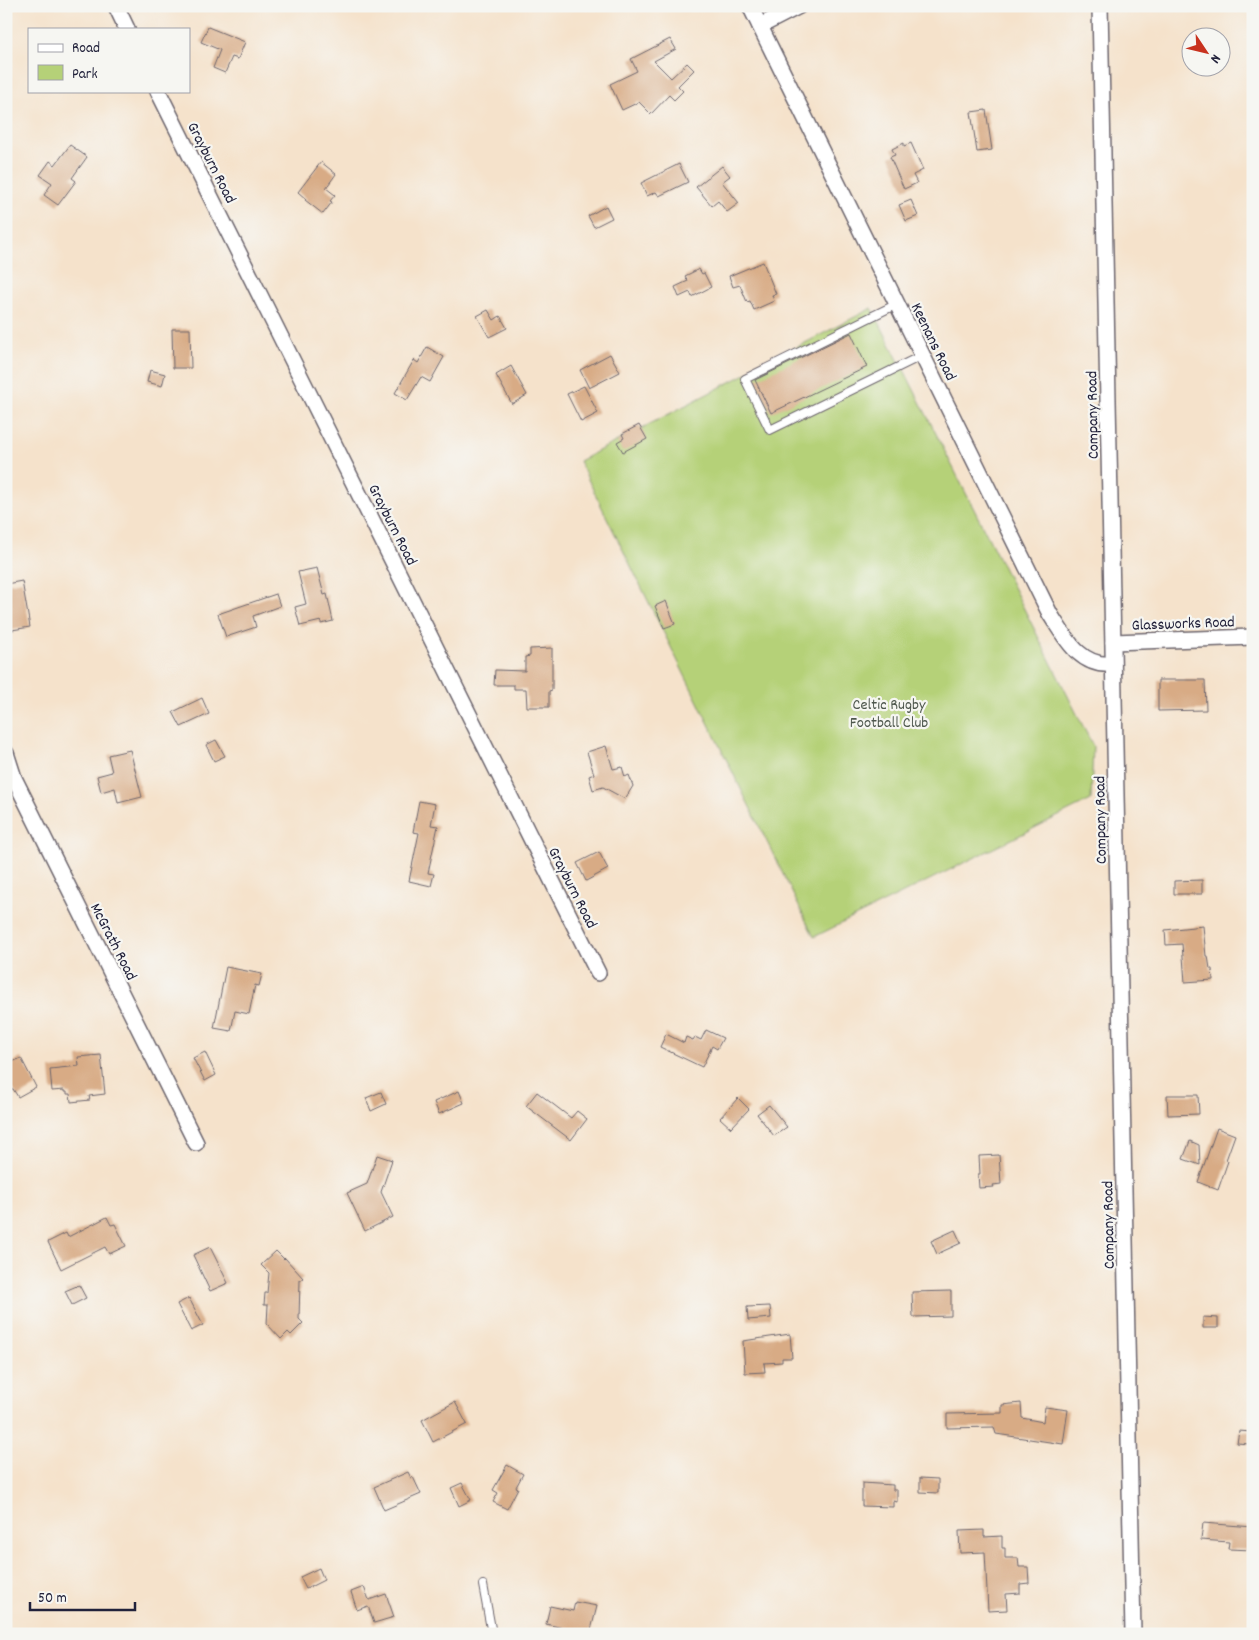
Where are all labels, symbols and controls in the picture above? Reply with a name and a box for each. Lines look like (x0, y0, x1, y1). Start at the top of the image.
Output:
legend (28, 28, 190, 92)
north arrow (1182, 28, 1232, 78)
text: Road (72, 38, 100, 60)
text: N (1205, 50, 1225, 67)
text: Park (72, 64, 98, 86)
street label: Grayburn Road (180, 118, 241, 208)
street label: Keenans Road (904, 299, 962, 385)
street label: Company Road (1081, 371, 1106, 459)
street label: Grayburn Road (361, 480, 422, 570)
street label: Glassworks Road (1131, 611, 1235, 638)
park label: Celtic Rugby Football Club (850, 694, 928, 735)
street label: Company Road (1089, 776, 1114, 864)
street label: Grayburn Road (541, 843, 602, 933)
street label: McGrath Road (83, 899, 142, 985)
street label: Company Road (1097, 1181, 1122, 1269)
scale bar (30, 1580, 135, 1612)
text: 50 m (38, 1588, 67, 1610)

